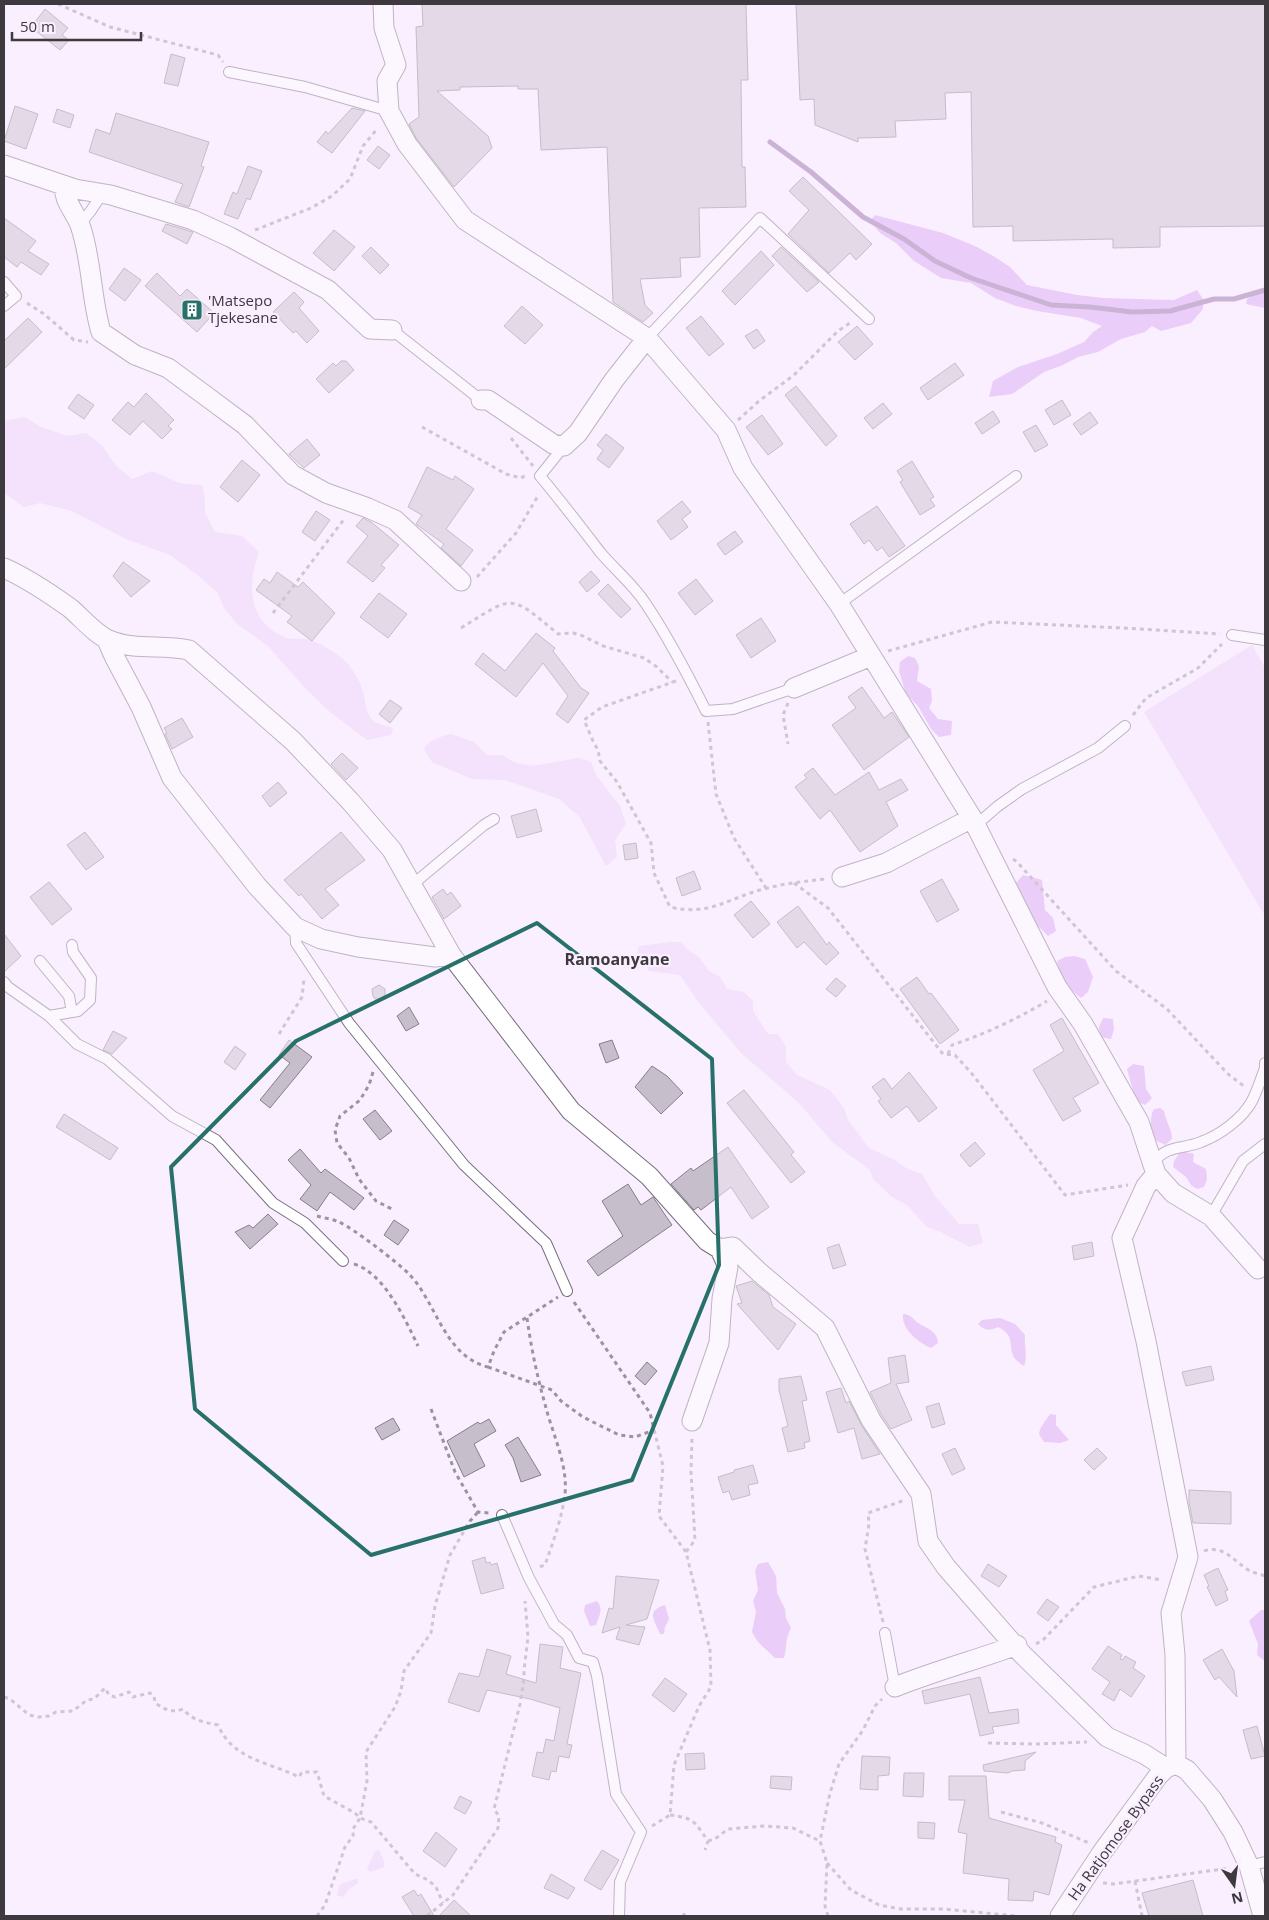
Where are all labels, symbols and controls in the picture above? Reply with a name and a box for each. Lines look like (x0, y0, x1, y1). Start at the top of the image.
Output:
scale bar (12, 10, 141, 42)
text: 50 m (20, 16, 55, 36)
place label: 'Matsepo Tjekesane (208, 290, 278, 327)
building icon: 'Matsepo Tjekesane (180, 298, 204, 322)
district label: Ramoanyane (565, 948, 669, 970)
street label: Ha Ratjomose Bypass (1063, 1771, 1167, 1904)
north arrow (1209, 1860, 1259, 1910)
text: N (1229, 1888, 1245, 1909)

